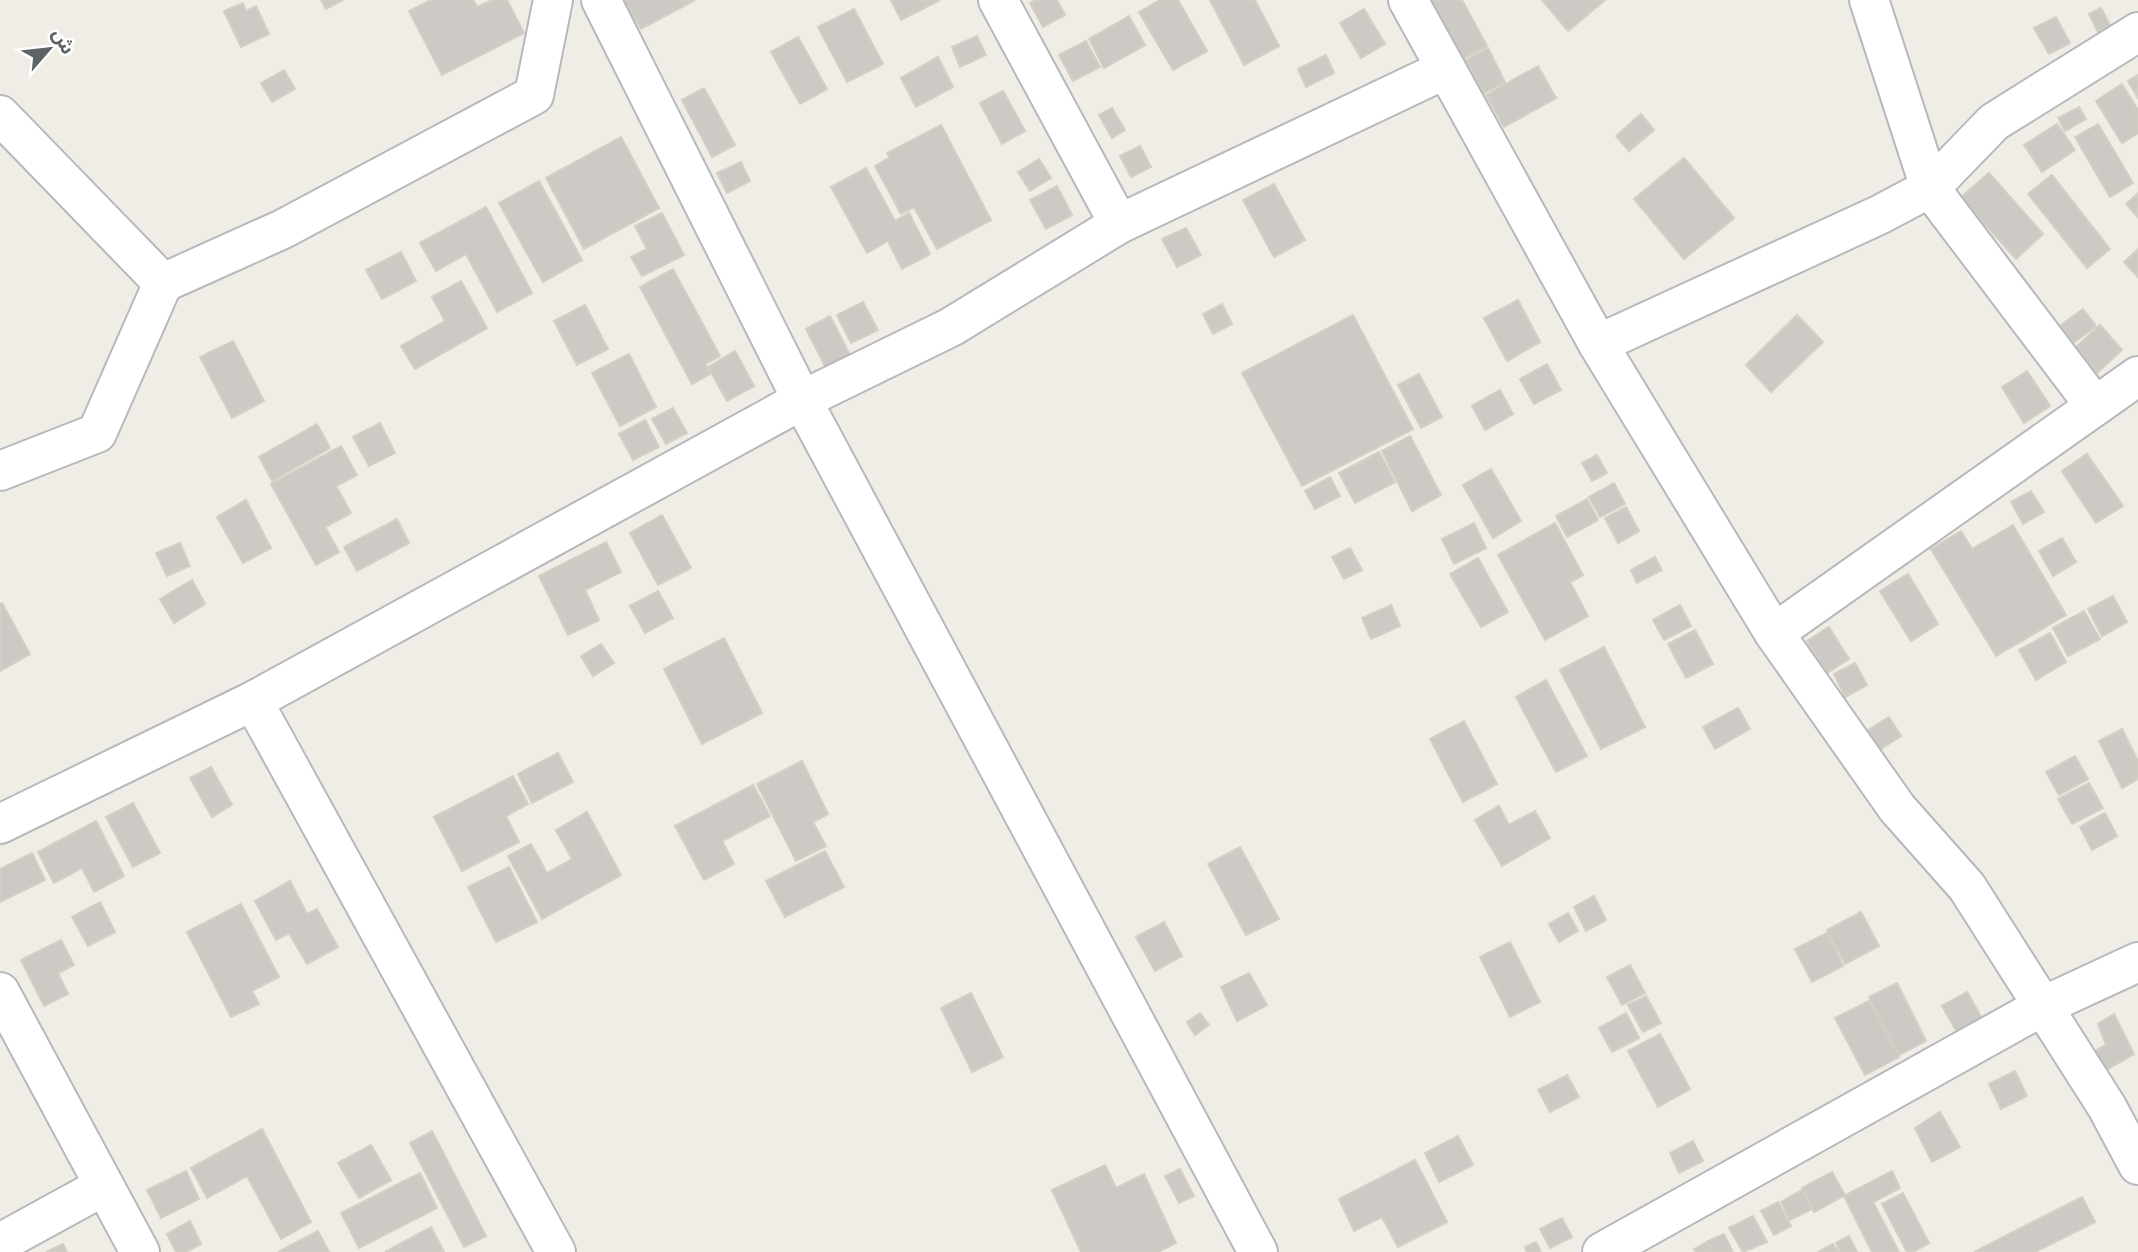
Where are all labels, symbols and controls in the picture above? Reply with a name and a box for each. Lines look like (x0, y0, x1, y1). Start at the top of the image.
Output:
north arrow (14, 14, 84, 84)
text: ش (47, 24, 80, 58)

